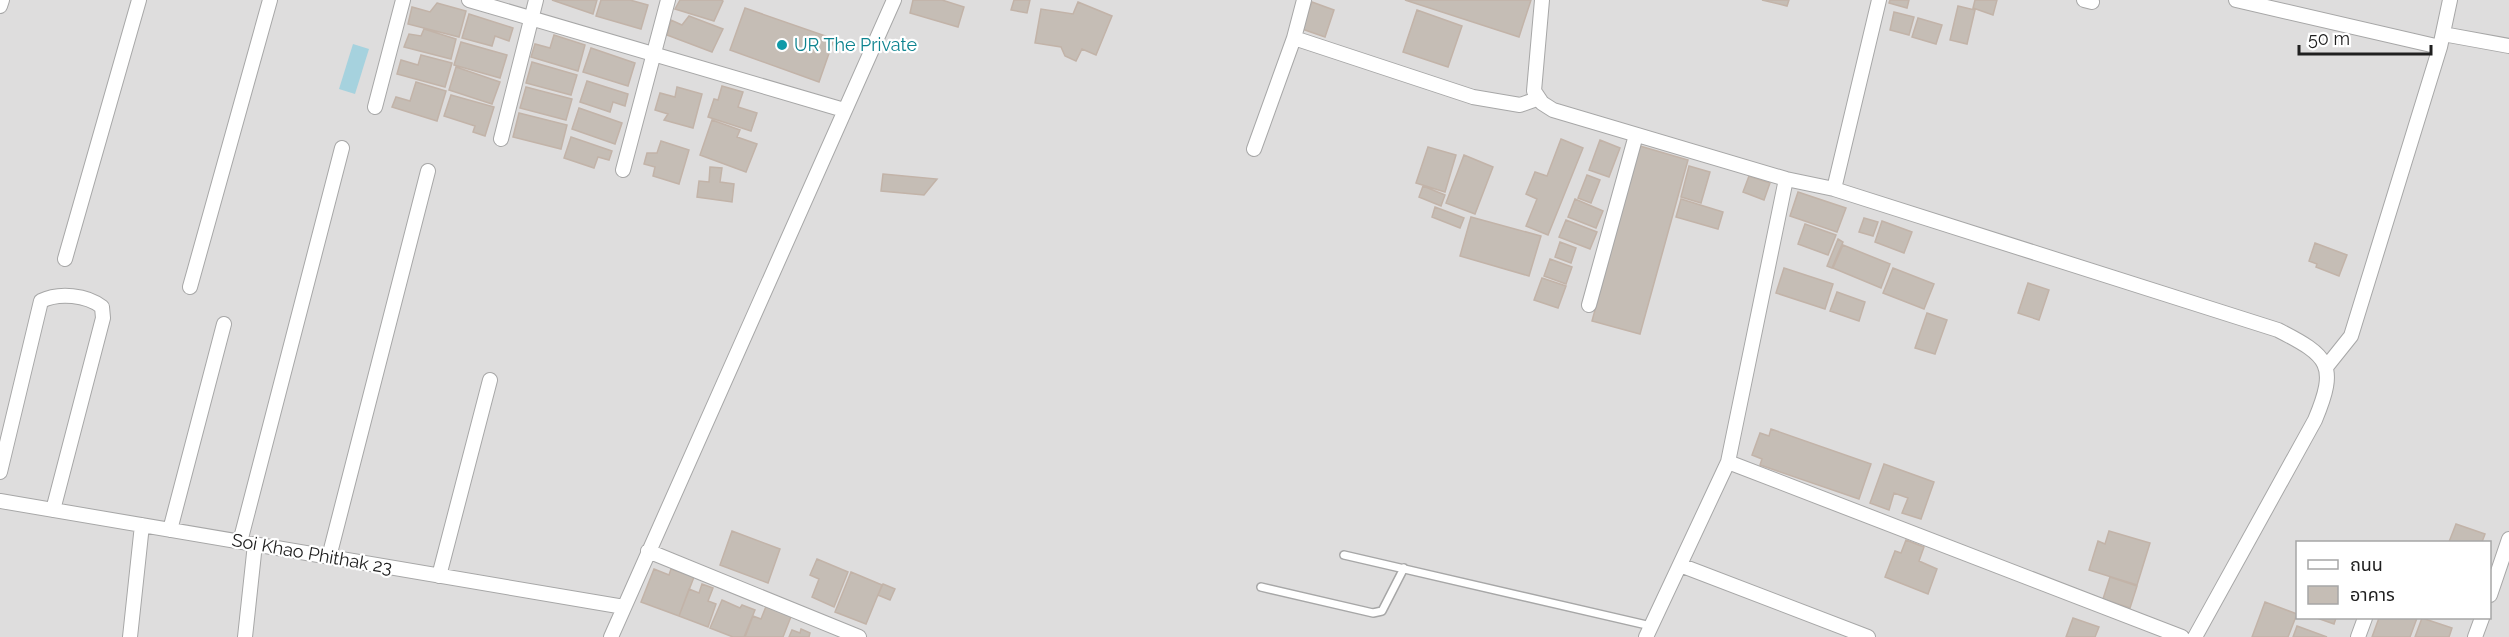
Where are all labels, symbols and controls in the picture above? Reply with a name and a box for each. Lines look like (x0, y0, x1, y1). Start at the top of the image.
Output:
scale bar (2299, 18, 2431, 56)
text: 50 m (2308, 28, 2350, 49)
place label: UR The Private (794, 34, 917, 55)
marker: UR The Private (775, 38, 789, 52)
street label: Soi Khao Phithak 23 (230, 529, 394, 578)
legend (2296, 541, 2491, 619)
text: ถนน (2350, 554, 2383, 575)
text: อาคาร (2350, 584, 2395, 605)

